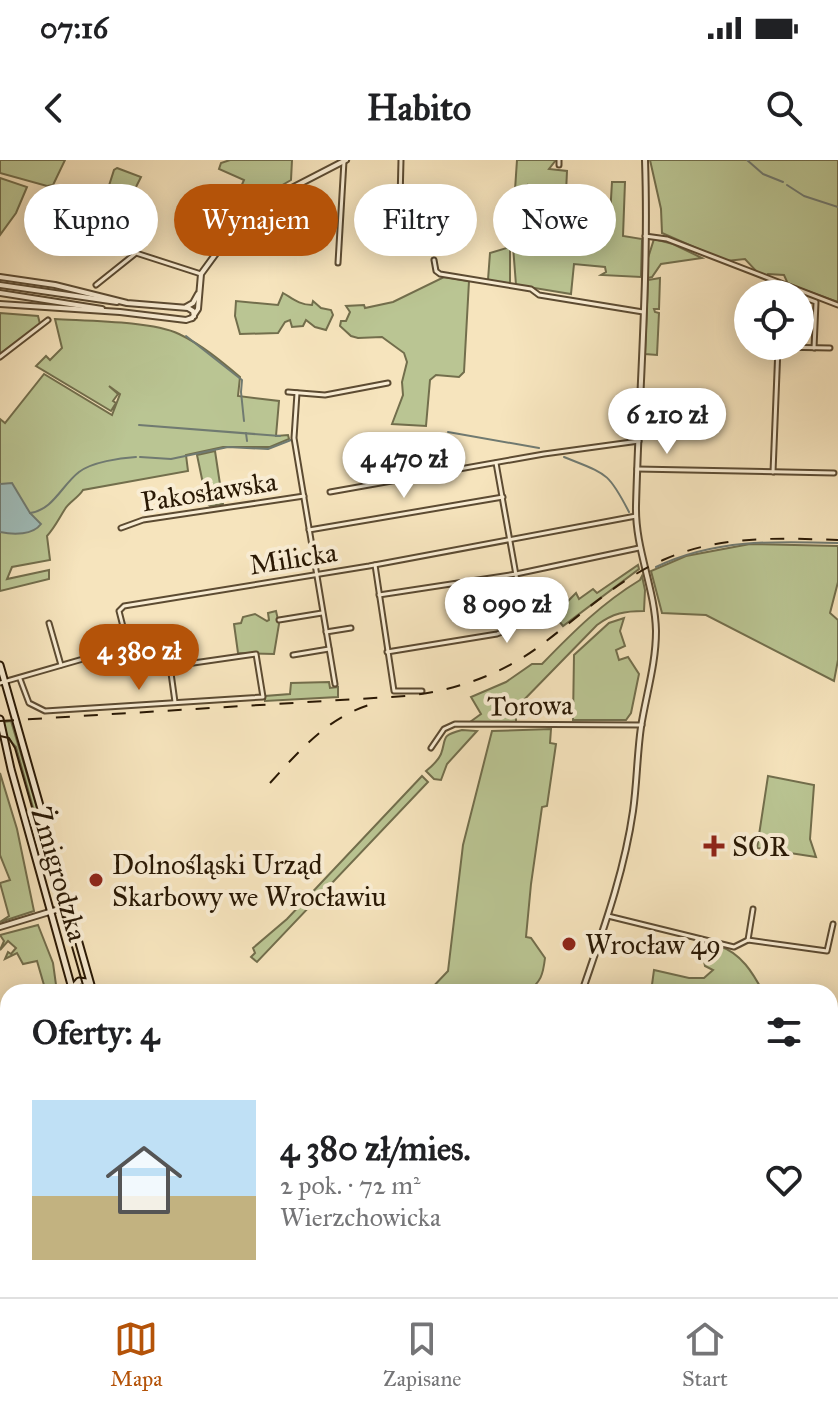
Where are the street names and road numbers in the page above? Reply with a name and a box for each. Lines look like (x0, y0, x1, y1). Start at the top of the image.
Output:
street label: Pakosławska (139, 463, 280, 520)
street label: Milicka (247, 534, 340, 583)
street label: Torowa (487, 687, 573, 724)
street label: Żmigrodzka (24, 803, 95, 946)

